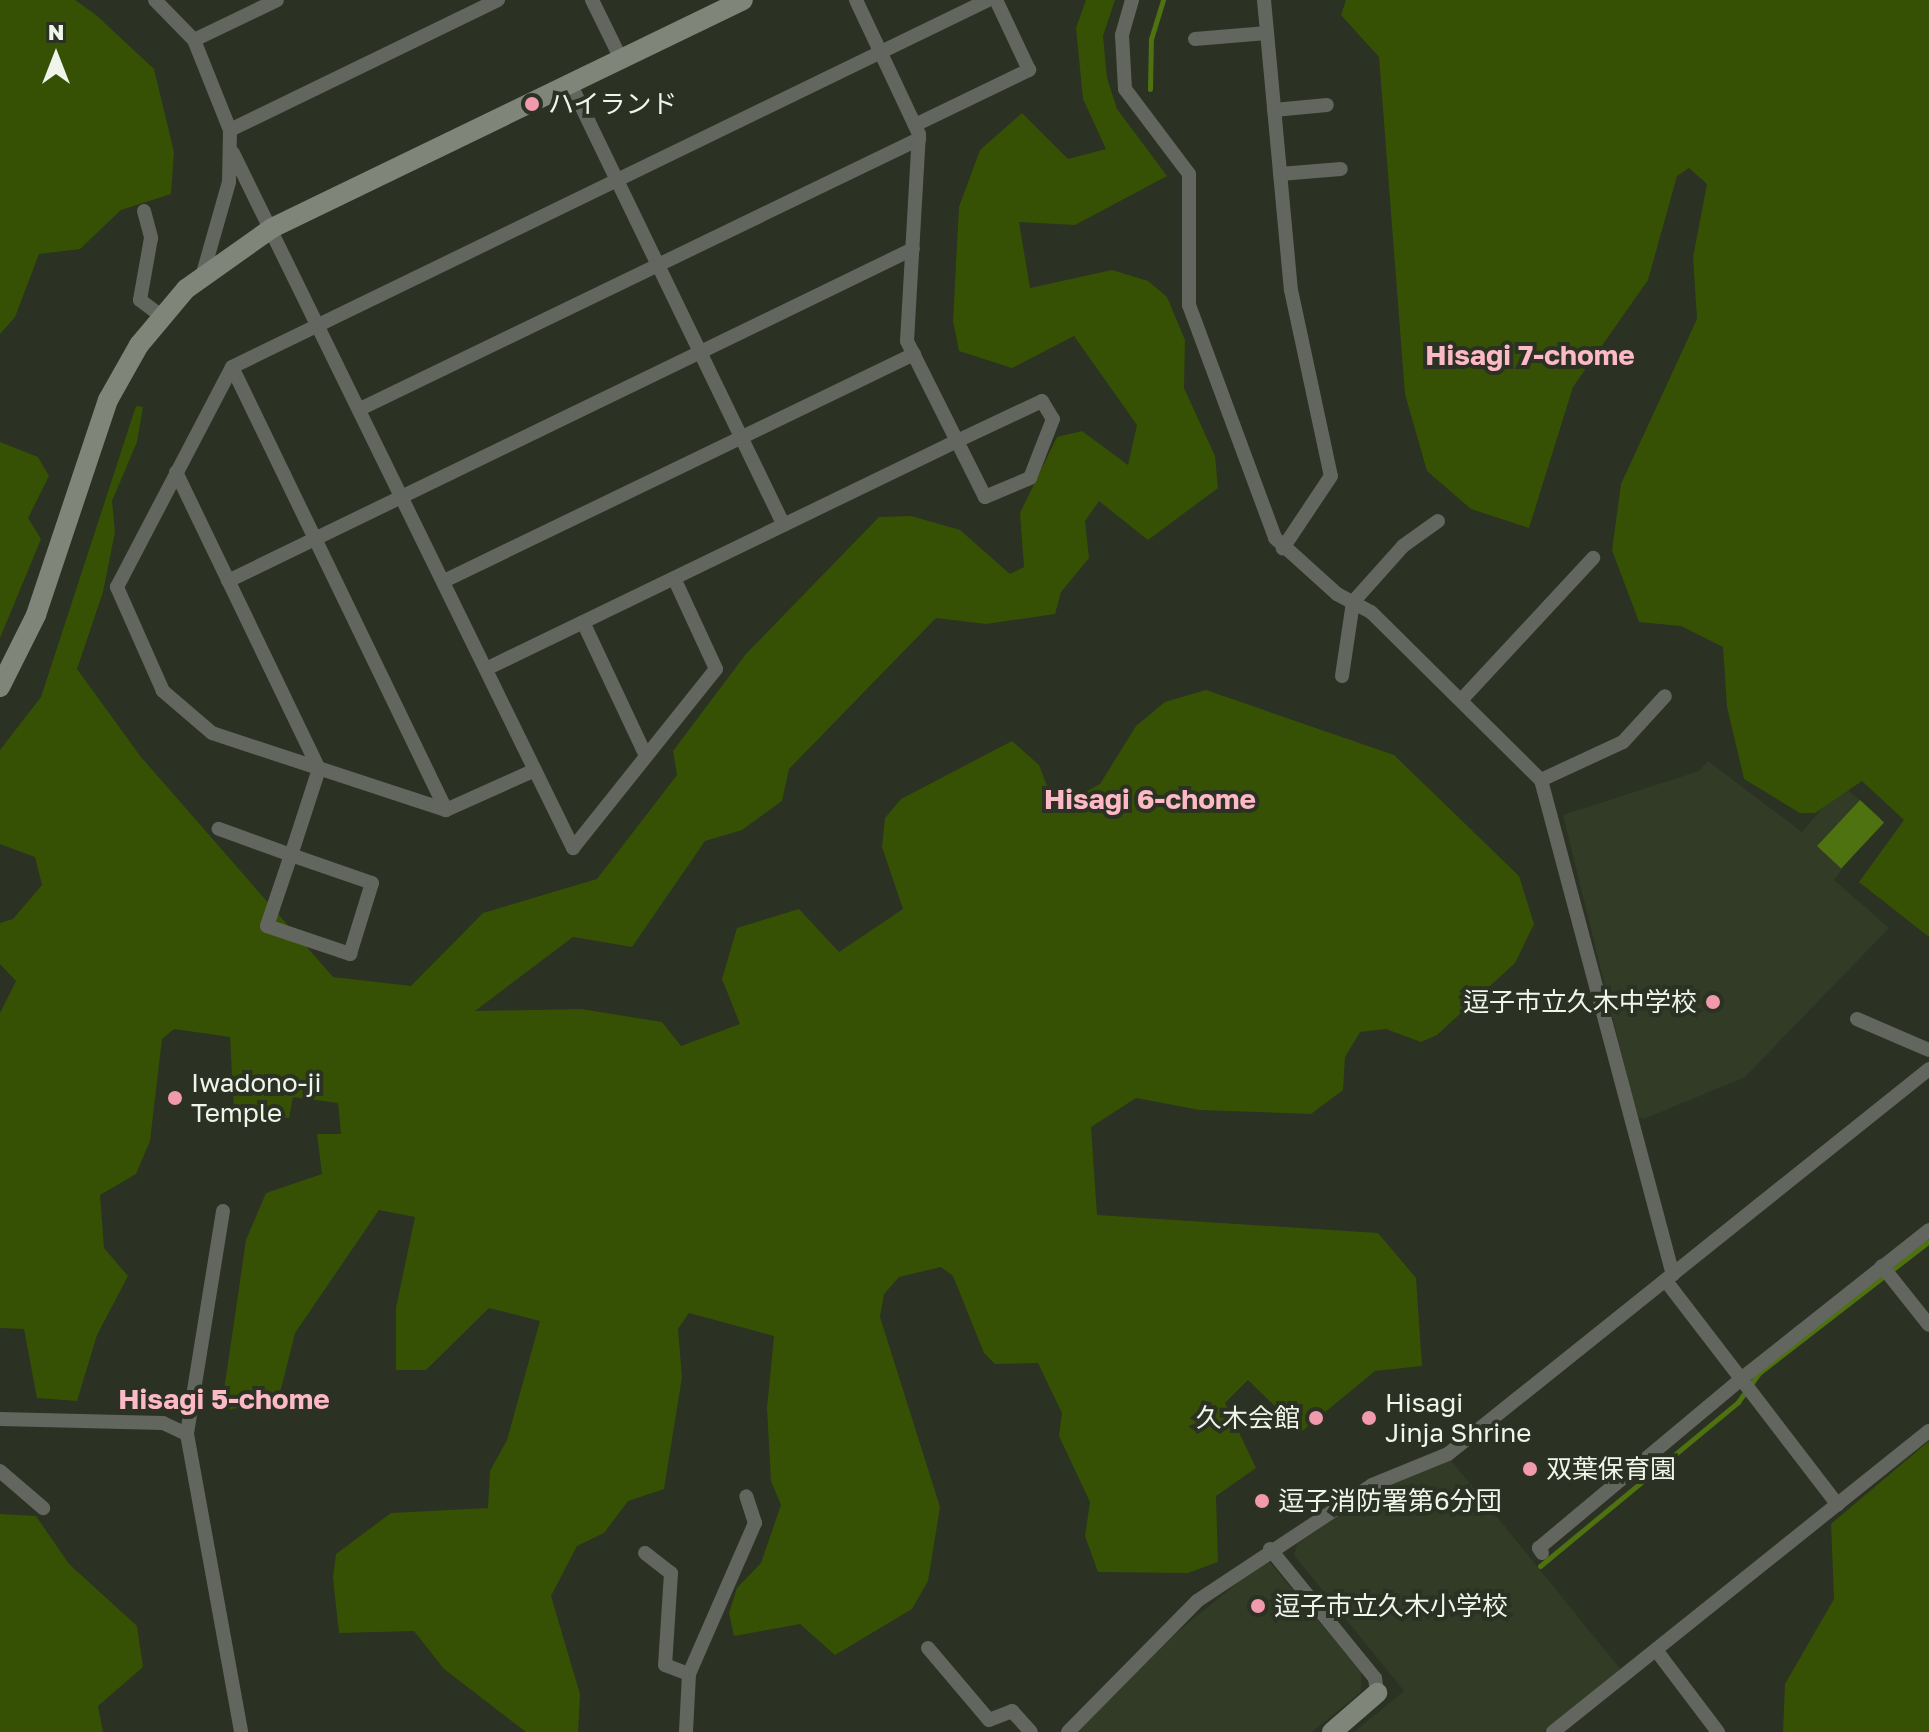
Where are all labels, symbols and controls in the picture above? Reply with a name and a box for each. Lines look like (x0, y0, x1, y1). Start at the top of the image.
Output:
north arrow (16, 16, 96, 96)
text: N (48, 18, 64, 45)
place label: ハイランド (548, 88, 678, 120)
marker: ハイランド (523, 95, 541, 113)
district label: Hisagi 7-chome (1425, 338, 1635, 372)
district label: Hisagi 6-chome (1044, 782, 1256, 816)
place label: 逗子市立久木中学校 (1463, 986, 1697, 1018)
marker: 逗子市立久木中学校 (1704, 993, 1722, 1011)
place label: Iwadono-ji Temple (191, 1067, 321, 1128)
marker: Iwadono-ji Temple (166, 1089, 184, 1107)
district label: Hisagi 5-chome (118, 1382, 330, 1416)
place label: Hisagi Jinja Shrine (1385, 1387, 1531, 1448)
place label: 久木会館 (1196, 1402, 1300, 1434)
marker: 久木会館 (1307, 1409, 1325, 1427)
marker: Hisagi Jinja Shrine (1360, 1409, 1378, 1427)
place label: 双葉保育園 (1546, 1453, 1676, 1485)
marker: 双葉保育園 (1521, 1460, 1539, 1478)
place label: 逗子消防署第6分団 (1278, 1485, 1502, 1517)
marker: 逗子消防署第6分団 (1253, 1492, 1271, 1510)
place label: 逗子市立久木小学校 (1274, 1590, 1508, 1622)
marker: 逗子市立久木小学校 (1249, 1597, 1267, 1615)

